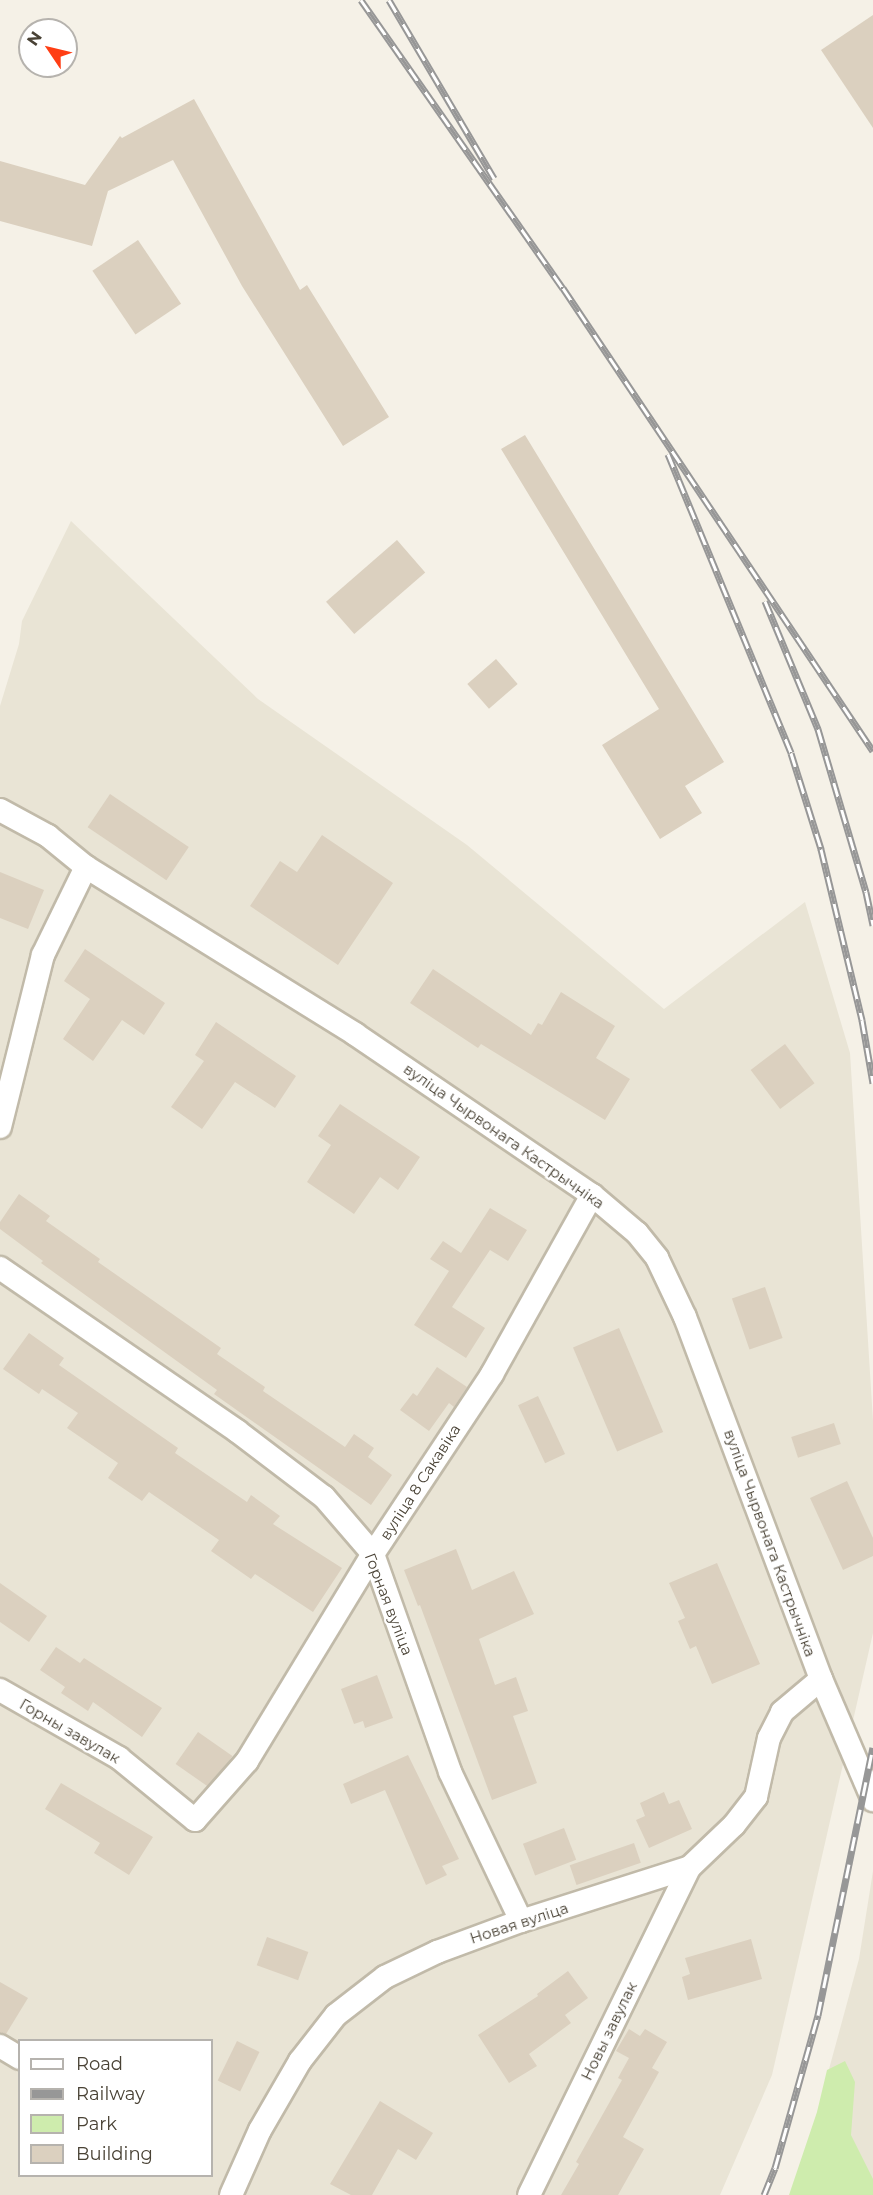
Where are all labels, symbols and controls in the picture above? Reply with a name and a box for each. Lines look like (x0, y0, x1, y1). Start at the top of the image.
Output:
north arrow (18, 18, 78, 78)
text: N (23, 28, 46, 49)
street label: вуліца Чырвонага Кастрычніка (400, 1060, 608, 1212)
street label: вуліца 8 Сакавіка (376, 1421, 464, 1543)
street label: вуліца Чырвонага Кастрычніка (720, 1427, 820, 1659)
street label: Горная вуліца (361, 1550, 417, 1658)
street label: Горны завулак (16, 1695, 124, 1767)
street label: Новая вуліца (467, 1899, 571, 1947)
street label: Новы завулак (577, 1979, 641, 2083)
legend (18, 2039, 213, 2177)
text: Road (76, 2053, 123, 2075)
text: Railway (76, 2083, 145, 2105)
text: Park (76, 2113, 117, 2135)
text: Building (76, 2143, 153, 2165)

